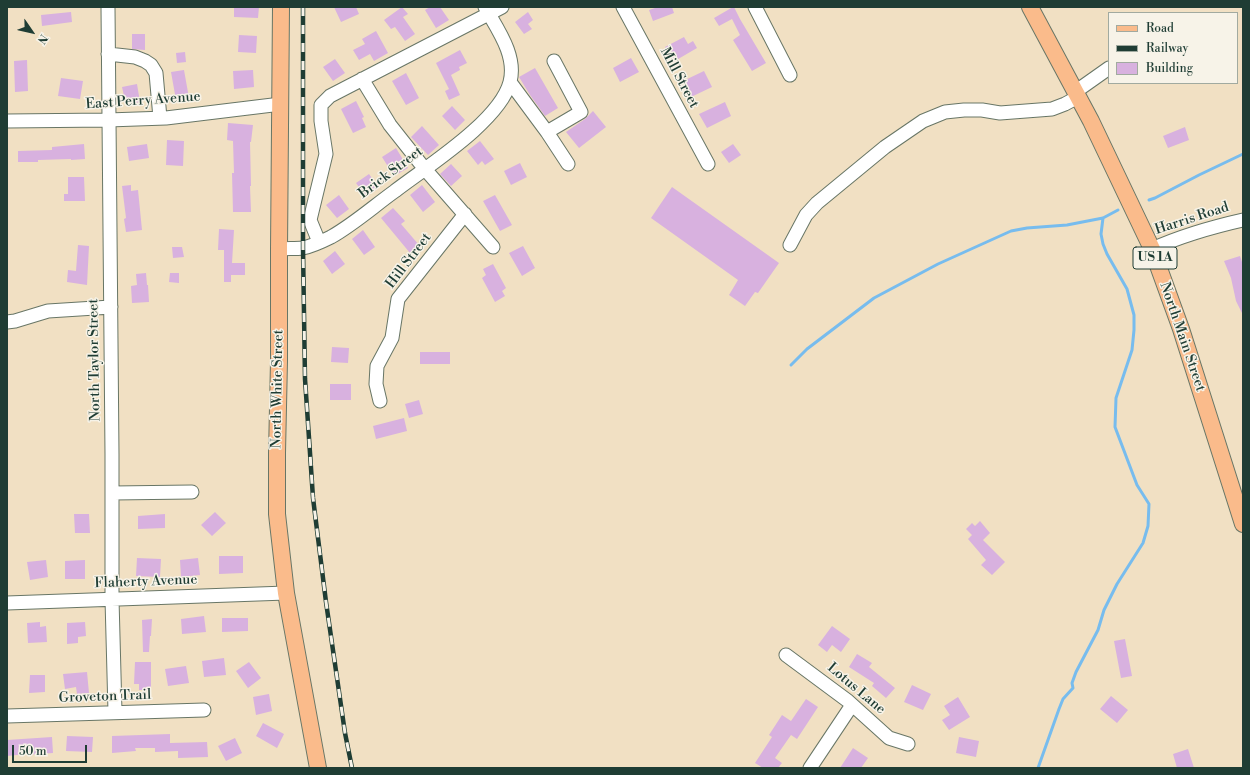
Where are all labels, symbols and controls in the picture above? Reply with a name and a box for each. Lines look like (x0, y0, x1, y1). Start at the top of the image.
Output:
north arrow (12, 12, 52, 52)
legend (1108, 12, 1238, 84)
text: Road (1146, 21, 1174, 36)
text: N (34, 31, 50, 46)
text: Railway (1146, 41, 1188, 56)
street label: Mill Street (656, 45, 702, 111)
text: Building (1146, 61, 1193, 76)
street label: East Perry Avenue (85, 89, 201, 113)
street label: Brick Street (356, 143, 426, 203)
street label: Harris Road (1153, 199, 1231, 239)
street label: Hill Street (383, 230, 435, 292)
road number: US 1A (1133, 247, 1177, 269)
street label: North Main Street (1155, 280, 1209, 394)
street label: North Taylor Street (86, 299, 104, 421)
street label: North White Street (269, 329, 287, 449)
street label: Flaherty Avenue (94, 572, 198, 592)
street label: Lotus Lane (824, 660, 888, 718)
street label: Groveton Trail (58, 687, 152, 707)
scale bar (14, 737, 89, 763)
text: 50 m (19, 744, 47, 759)

